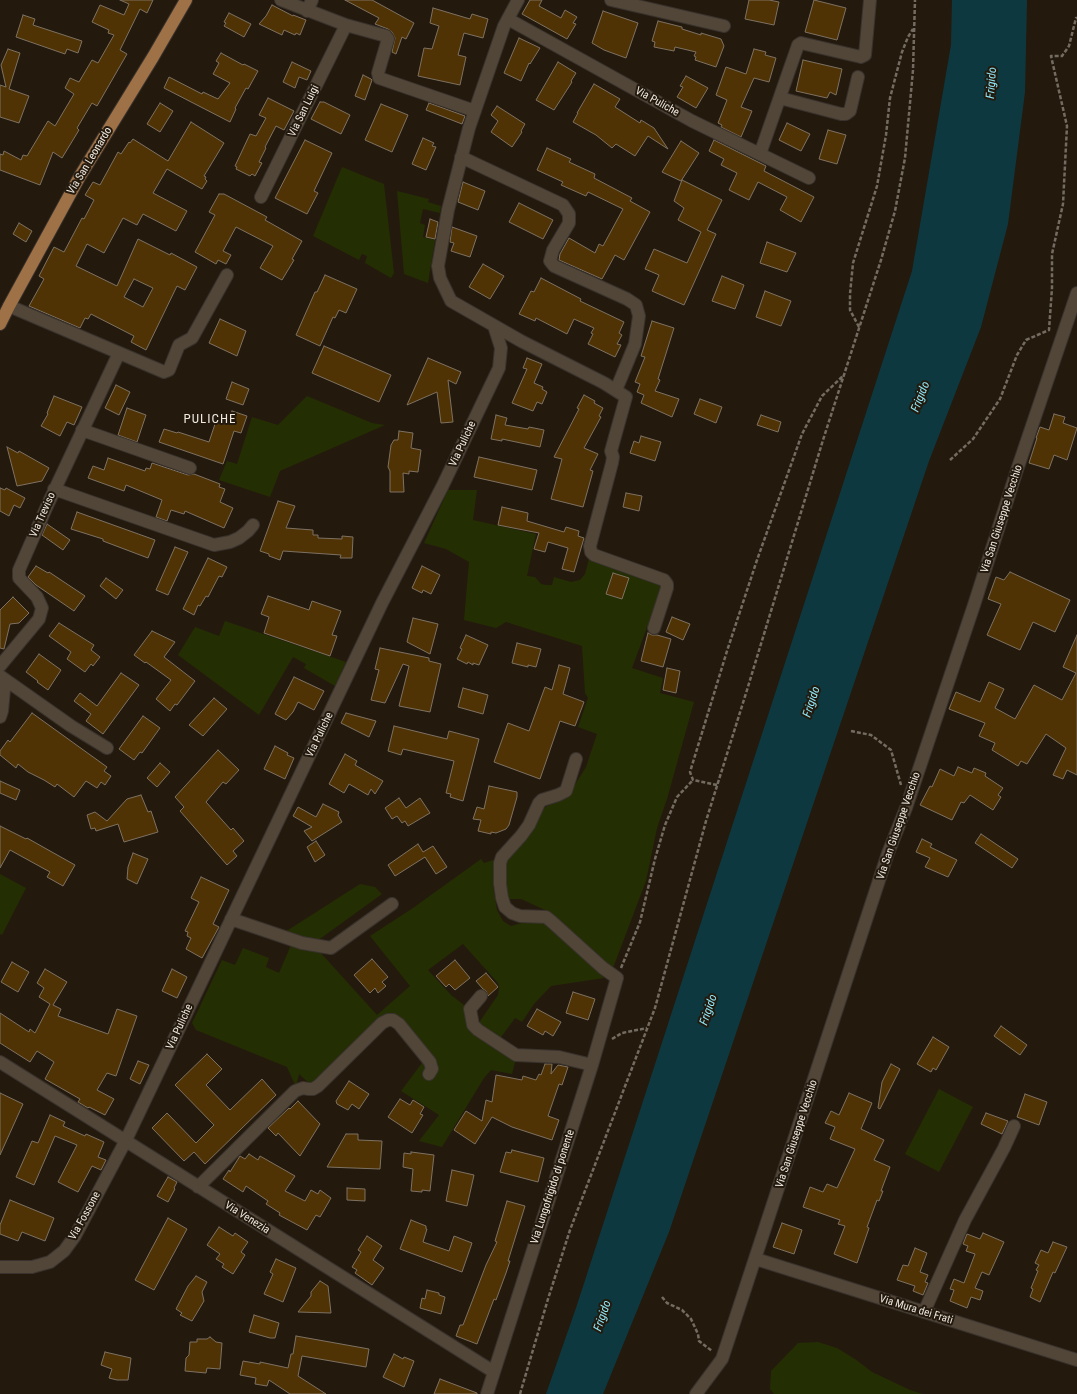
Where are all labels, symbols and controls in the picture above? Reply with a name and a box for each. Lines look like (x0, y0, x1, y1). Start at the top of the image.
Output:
water label: Frigido (984, 67, 1000, 99)
street label: Via San Luigi (286, 83, 322, 139)
street label: Via Puliche (633, 84, 681, 120)
street label: Via San Leonardo (65, 125, 115, 197)
water label: Frigido (909, 380, 933, 414)
district label: PULICHE (184, 412, 236, 428)
street label: Via Puliche (447, 419, 479, 469)
street label: Via San Giuseppe Vecchio (978, 463, 1026, 575)
street label: Via Treviso (27, 490, 59, 540)
water label: Frigido (800, 685, 824, 719)
street label: Via Puliche (303, 710, 337, 760)
street label: Via San Giuseppe Vecchio (874, 770, 924, 882)
water label: Frigido (697, 993, 721, 1027)
street label: Via Puliche (164, 1002, 196, 1052)
street label: Via San Giuseppe Vecchio (773, 1078, 821, 1190)
street label: Via Lungofrigido di ponente (528, 1128, 578, 1246)
street label: Via Fossone (66, 1190, 104, 1242)
street label: Via Venezia (222, 1199, 272, 1237)
street label: Via Mura dei Frati (878, 1293, 954, 1327)
water label: Frigido (591, 1299, 615, 1333)

